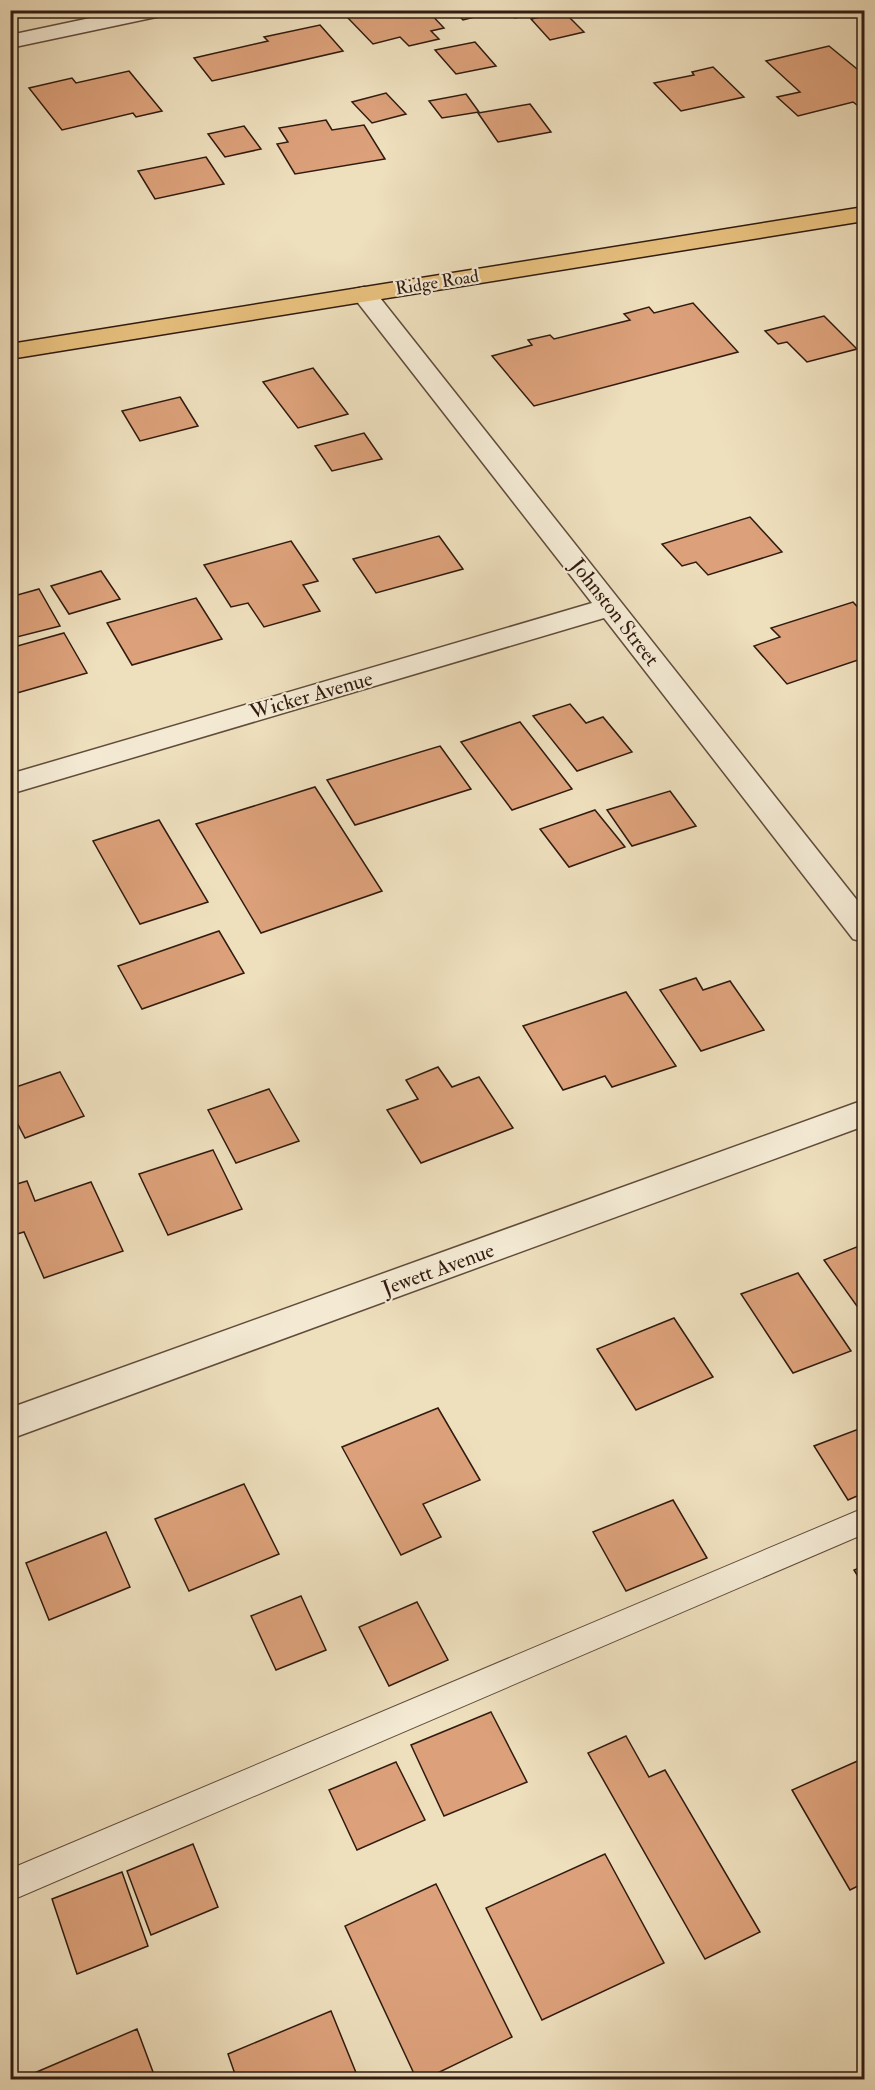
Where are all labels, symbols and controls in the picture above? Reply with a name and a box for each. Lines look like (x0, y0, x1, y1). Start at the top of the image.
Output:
street label: Ridge Road (394, 265, 481, 300)
street label: Johnston Street (563, 552, 665, 672)
street label: Wicker Avenue (245, 665, 376, 726)
street label: Jewett Avenue (377, 1237, 498, 1303)

